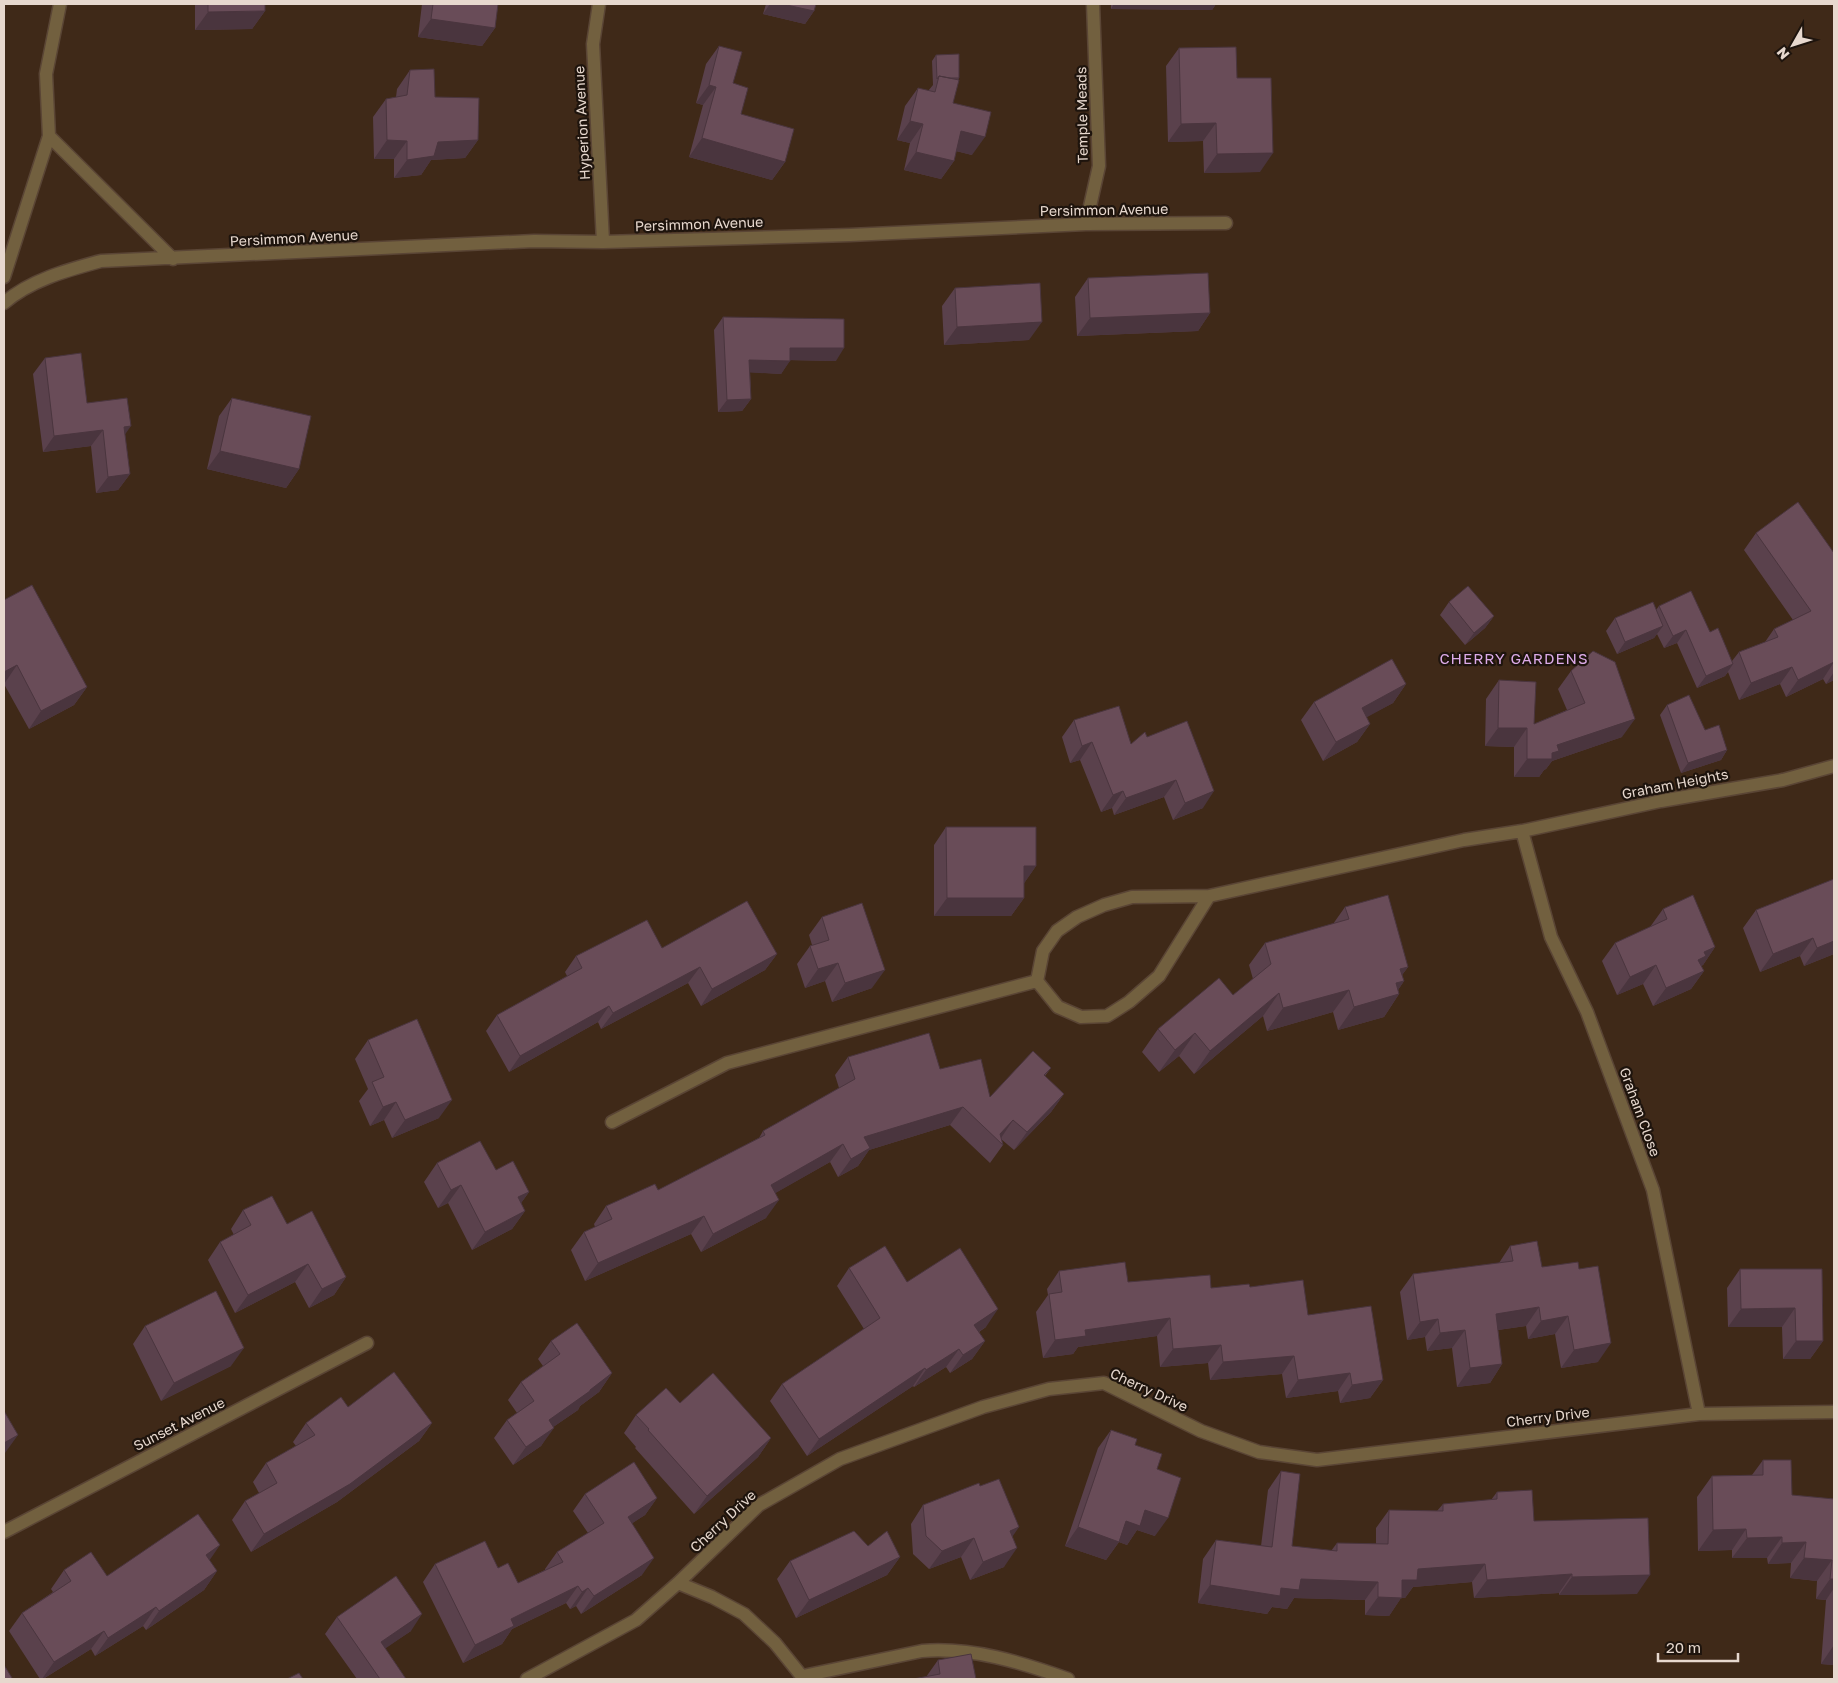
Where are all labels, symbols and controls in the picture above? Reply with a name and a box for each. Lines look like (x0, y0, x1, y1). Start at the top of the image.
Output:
north arrow (1768, 20, 1818, 70)
text: N (1773, 44, 1792, 63)
street label: Hyperion Avenue (570, 65, 593, 181)
street label: Temple Meads (1072, 67, 1091, 163)
street label: Persimmon Avenue (1040, 200, 1168, 219)
street label: Persimmon Avenue (634, 213, 763, 234)
street label: Persimmon Avenue (229, 226, 359, 249)
district label: CHERRY GARDENS (1439, 649, 1589, 667)
street label: Graham Heights (1620, 765, 1730, 802)
street label: Graham Close (1617, 1065, 1664, 1159)
street label: Cherry Drive (1108, 1364, 1191, 1415)
street label: Sunset Avenue (130, 1393, 227, 1454)
street label: Cherry Drive (1505, 1403, 1590, 1430)
street label: Cherry Drive (686, 1486, 759, 1555)
scale bar (1658, 1630, 1738, 1662)
text: 20 m (1666, 1638, 1701, 1656)

